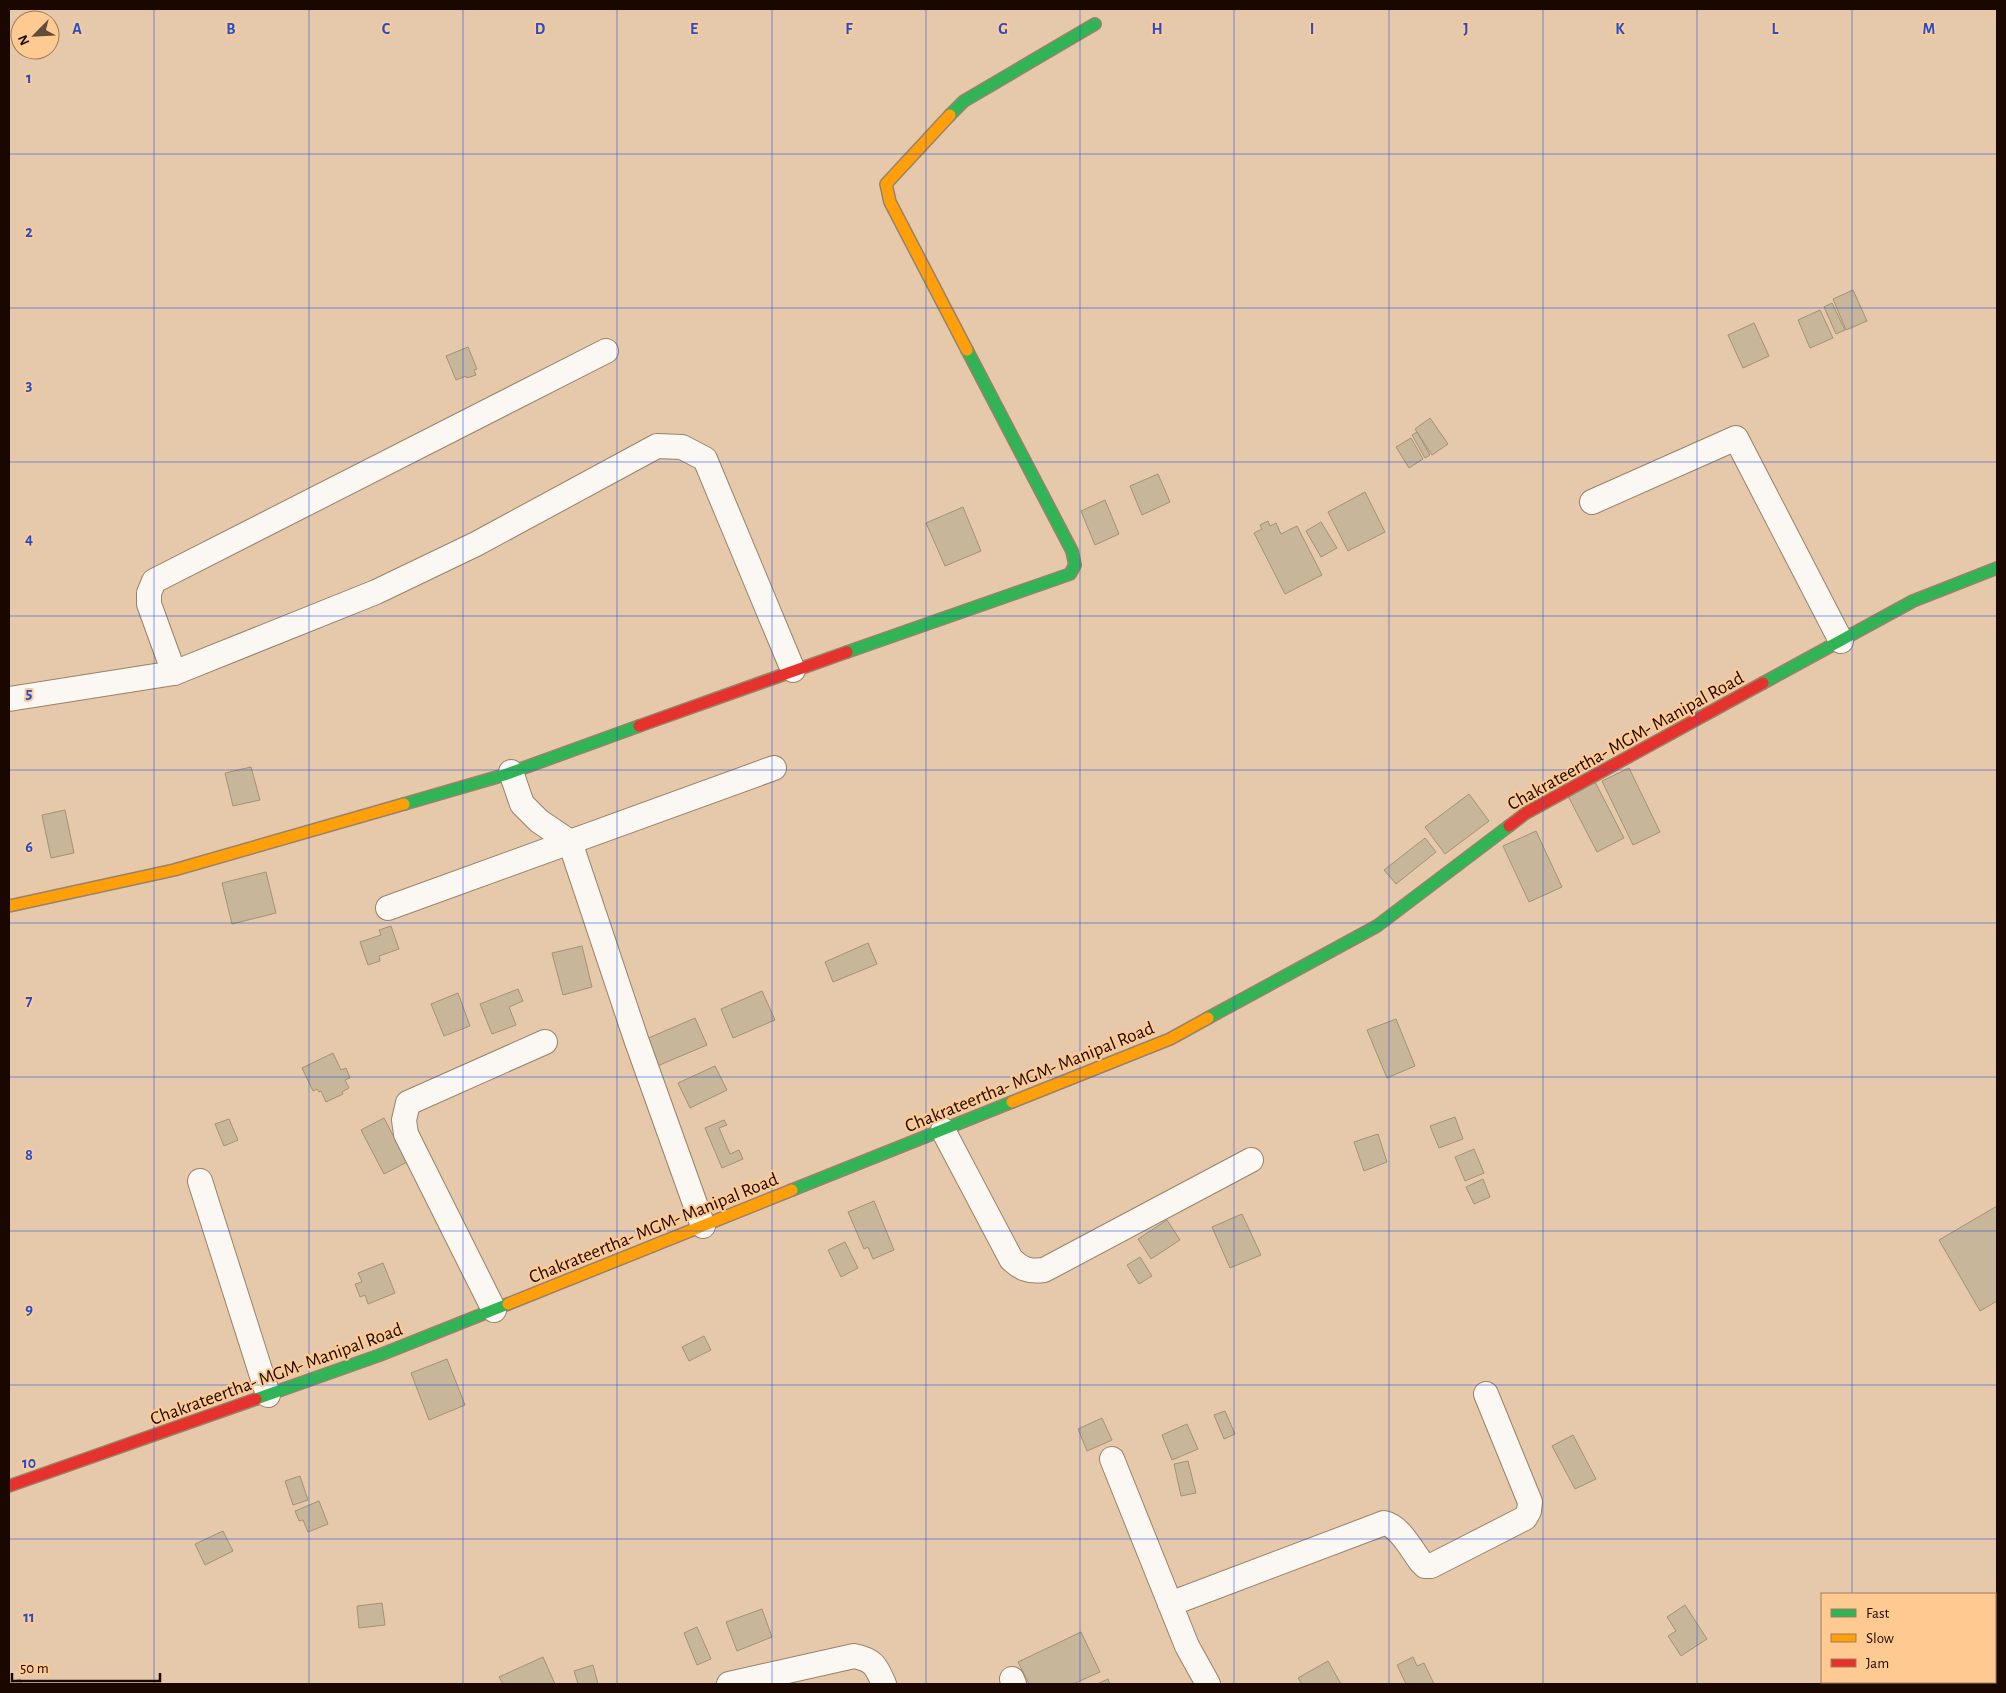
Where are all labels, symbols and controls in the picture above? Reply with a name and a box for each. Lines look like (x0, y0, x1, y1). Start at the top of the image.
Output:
north arrow (10, 10, 60, 60)
text: A (72, 21, 82, 37)
text: B (226, 21, 236, 37)
text: C (382, 21, 391, 37)
text: D (535, 21, 546, 37)
text: E (690, 21, 698, 37)
text: F (845, 21, 853, 37)
text: G (998, 21, 1008, 37)
text: H (1151, 21, 1163, 37)
text: I (1310, 21, 1314, 37)
text: J (1463, 21, 1469, 37)
text: K (1615, 21, 1625, 37)
text: L (1772, 21, 1779, 37)
text: M (1923, 21, 1935, 37)
text: N (16, 33, 32, 47)
text: 1 (26, 70, 32, 86)
text: 2 (25, 224, 33, 240)
text: 3 (26, 377, 33, 393)
text: 4 (25, 531, 33, 547)
street label: Chakrateertha- MGM- Manipal Road (1504, 668, 1747, 814)
text: 5 (26, 685, 33, 701)
text: 6 (25, 839, 33, 855)
text: 7 (26, 993, 33, 1009)
street label: Chakrateertha- MGM- Manipal Road (902, 1019, 1157, 1136)
text: 8 (25, 1147, 33, 1163)
street label: Chakrateertha- MGM- Manipal Road (526, 1170, 781, 1287)
text: 9 (25, 1301, 33, 1317)
street label: Chakrateertha- MGM- Manipal Road (148, 1320, 405, 1429)
text: 10 (22, 1455, 36, 1471)
legend (1821, 1593, 1996, 1683)
text: Fast (1866, 1606, 1890, 1621)
text: 11 (23, 1609, 35, 1625)
text: Slow (1866, 1631, 1894, 1646)
scale bar (12, 1650, 160, 1682)
text: Jam (1866, 1656, 1889, 1671)
text: 50 m (20, 1661, 49, 1676)

